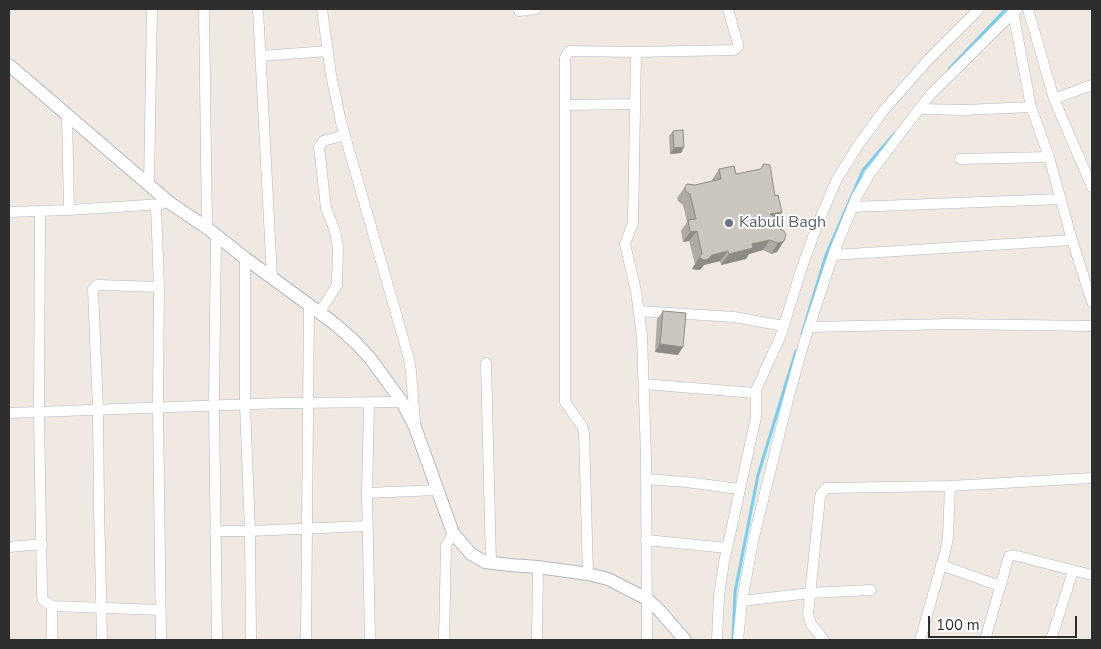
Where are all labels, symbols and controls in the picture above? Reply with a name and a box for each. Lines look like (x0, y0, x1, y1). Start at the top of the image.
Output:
place label: Kabuli Bagh (739, 213, 826, 233)
marker: Kabuli Bagh (723, 217, 735, 229)
scale bar (931, 606, 1080, 638)
text: 100 m (936, 615, 980, 635)

